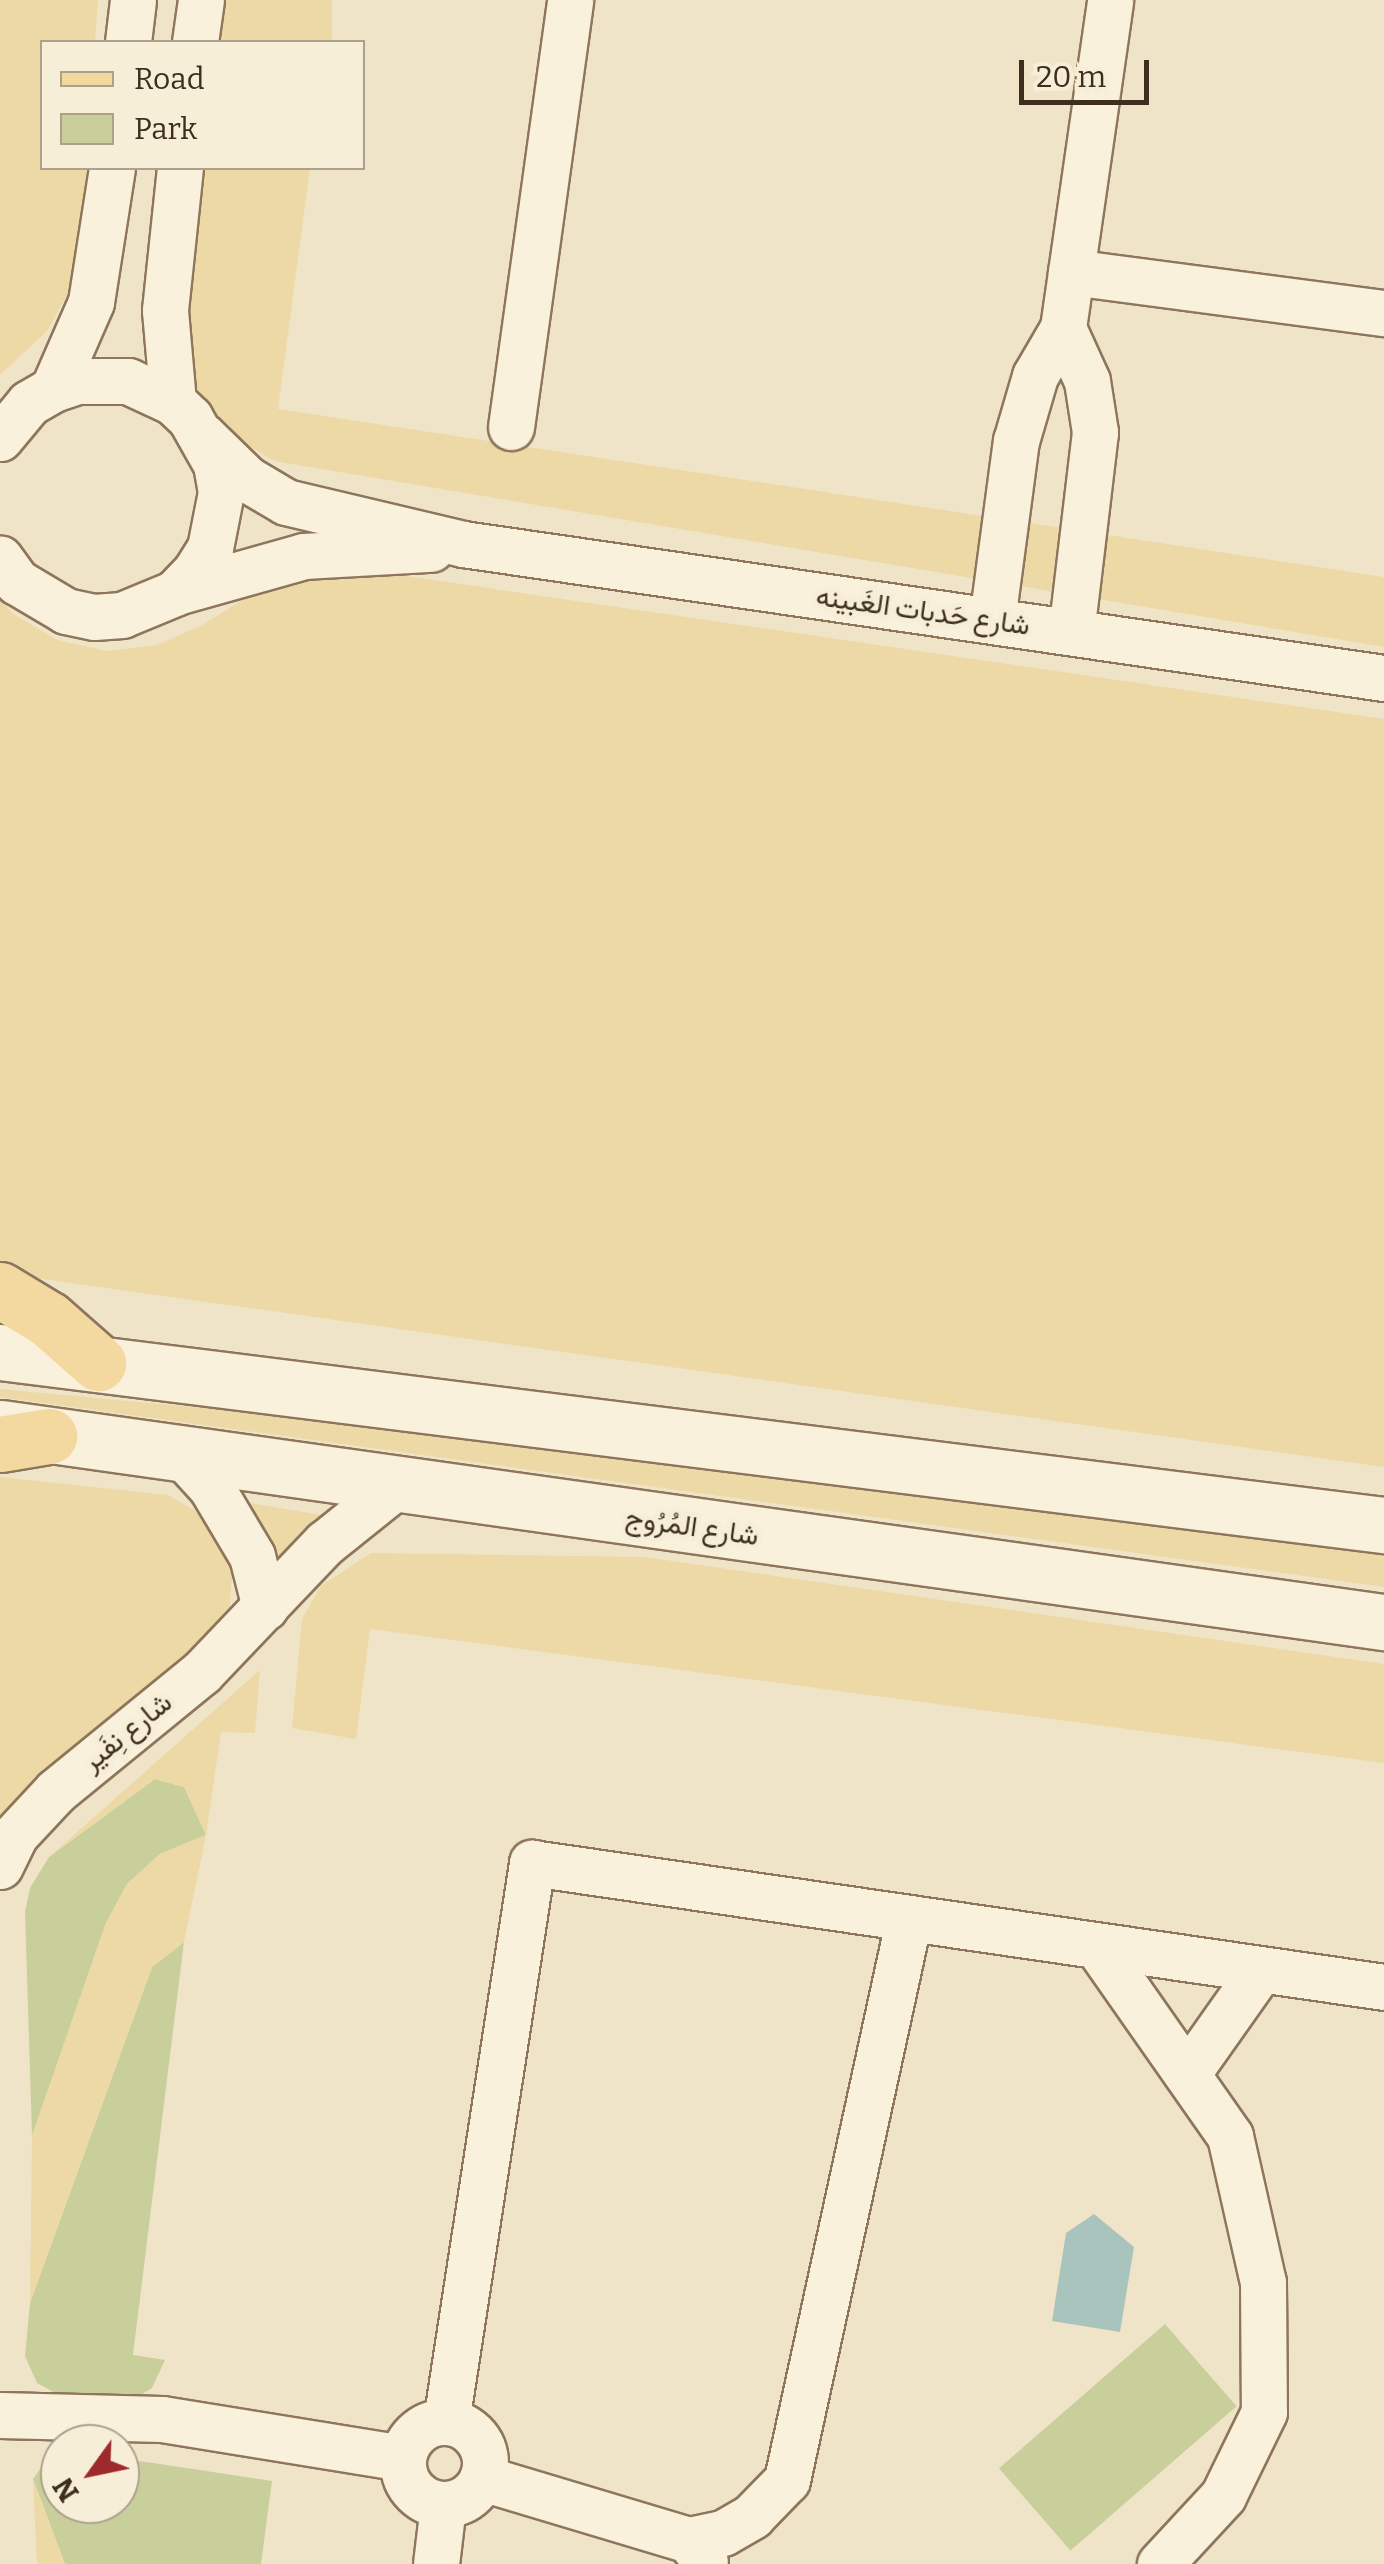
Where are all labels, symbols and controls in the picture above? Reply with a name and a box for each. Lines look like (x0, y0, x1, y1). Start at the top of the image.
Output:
legend (40, 40, 365, 170)
scale bar (1024, 40, 1154, 102)
text: 20 m (1036, 59, 1106, 95)
text: Road (134, 61, 205, 97)
text: Park (134, 111, 197, 147)
street label: شارع حَدبات الغَبينه (814, 579, 1032, 643)
street label: شارع المُرُوج (623, 1501, 761, 1553)
street label: شارع نِفَير (75, 1686, 179, 1778)
north arrow (40, 2424, 140, 2524)
text: N (46, 2471, 86, 2508)

